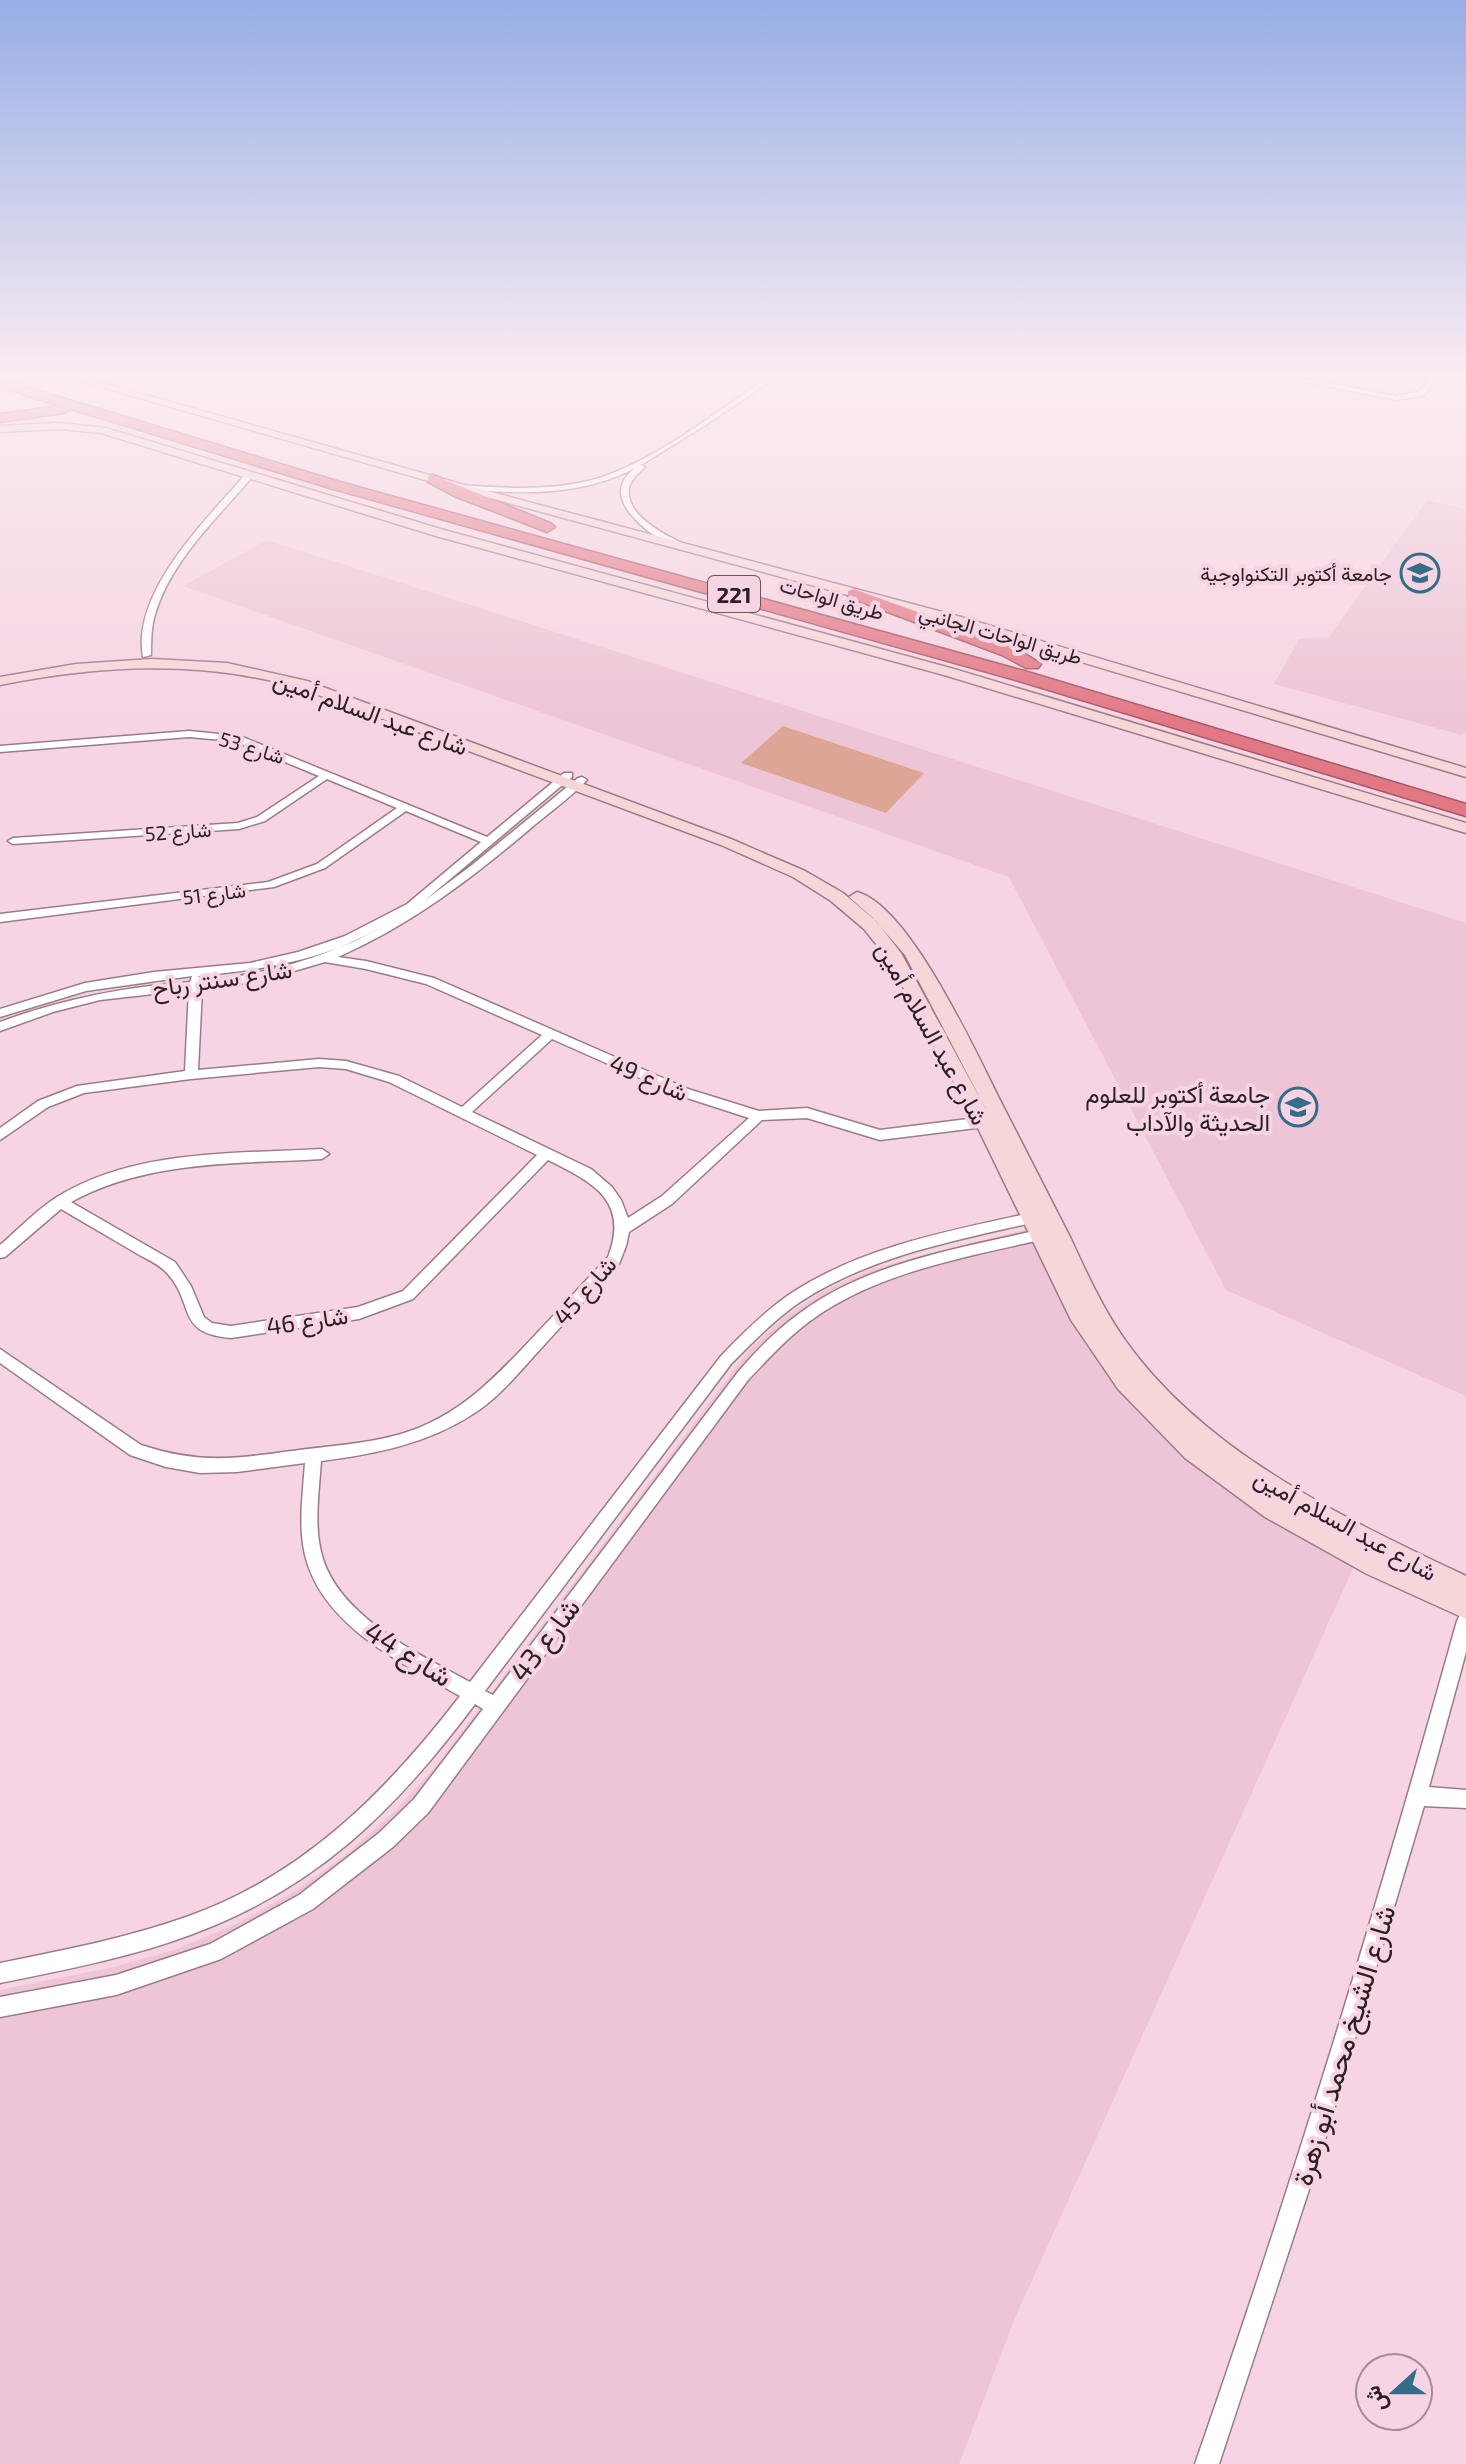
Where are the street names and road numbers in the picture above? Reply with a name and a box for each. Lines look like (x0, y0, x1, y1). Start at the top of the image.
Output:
street label: طريق الواحات (777, 572, 887, 626)
road number: 221 (708, 576, 760, 612)
street label: طريق الواحات الجانبي (915, 599, 1085, 674)
street label: شارع عبد السلام أمين (269, 663, 472, 763)
street label: شارع 53 (216, 726, 287, 771)
street label: شارع 52 (144, 817, 212, 848)
street label: شارع 51 (181, 877, 247, 912)
street label: شارع عبد السلام أمين (868, 936, 995, 1131)
street label: شارع سنتر رباح (150, 954, 294, 1005)
street label: شارع 49 (604, 1048, 692, 1109)
street label: شارع 45 (546, 1250, 624, 1332)
street label: شارع 46 (264, 1300, 350, 1343)
street label: شارع عبد السلام أمين (1248, 1462, 1443, 1589)
street label: شارع 43 (502, 1591, 589, 1689)
street label: شارع 44 (357, 1613, 459, 1696)
street label: شارع الشيخ محمد أبو زهرة (1284, 1901, 1406, 2190)

